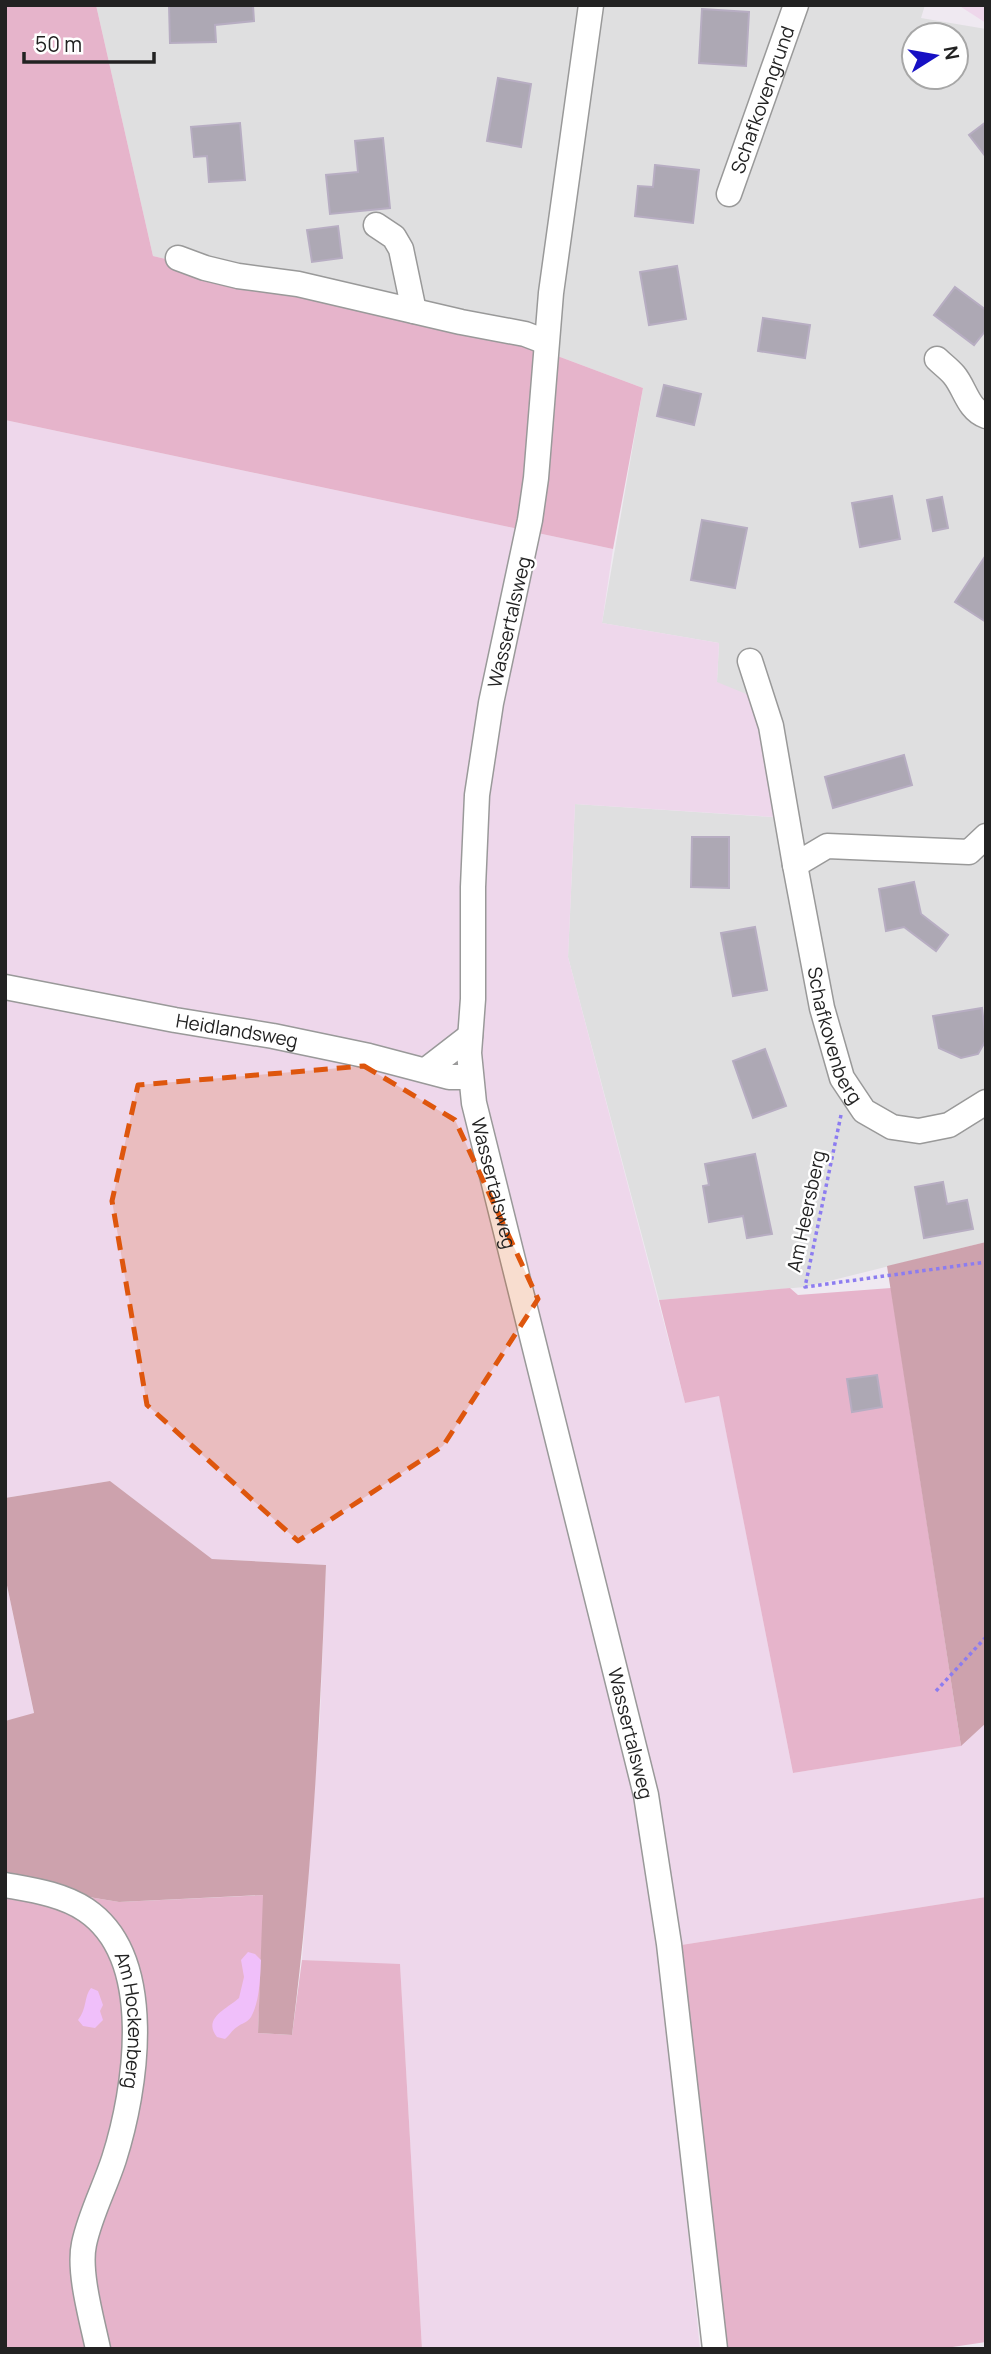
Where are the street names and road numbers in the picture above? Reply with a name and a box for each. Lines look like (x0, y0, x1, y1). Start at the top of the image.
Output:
street label: Schafkovengrund (724, 22, 801, 177)
street label: Wassertalsweg (481, 554, 537, 690)
street label: Schafkovenberg (801, 965, 869, 1109)
street label: Heidlandsweg (174, 1007, 300, 1054)
street label: Wassertalsweg (465, 1115, 523, 1251)
street label: Am Heersberg (780, 1148, 832, 1274)
street label: Wassertalsweg (602, 1665, 659, 1802)
street label: Am Hockenberg (109, 1948, 148, 2091)

